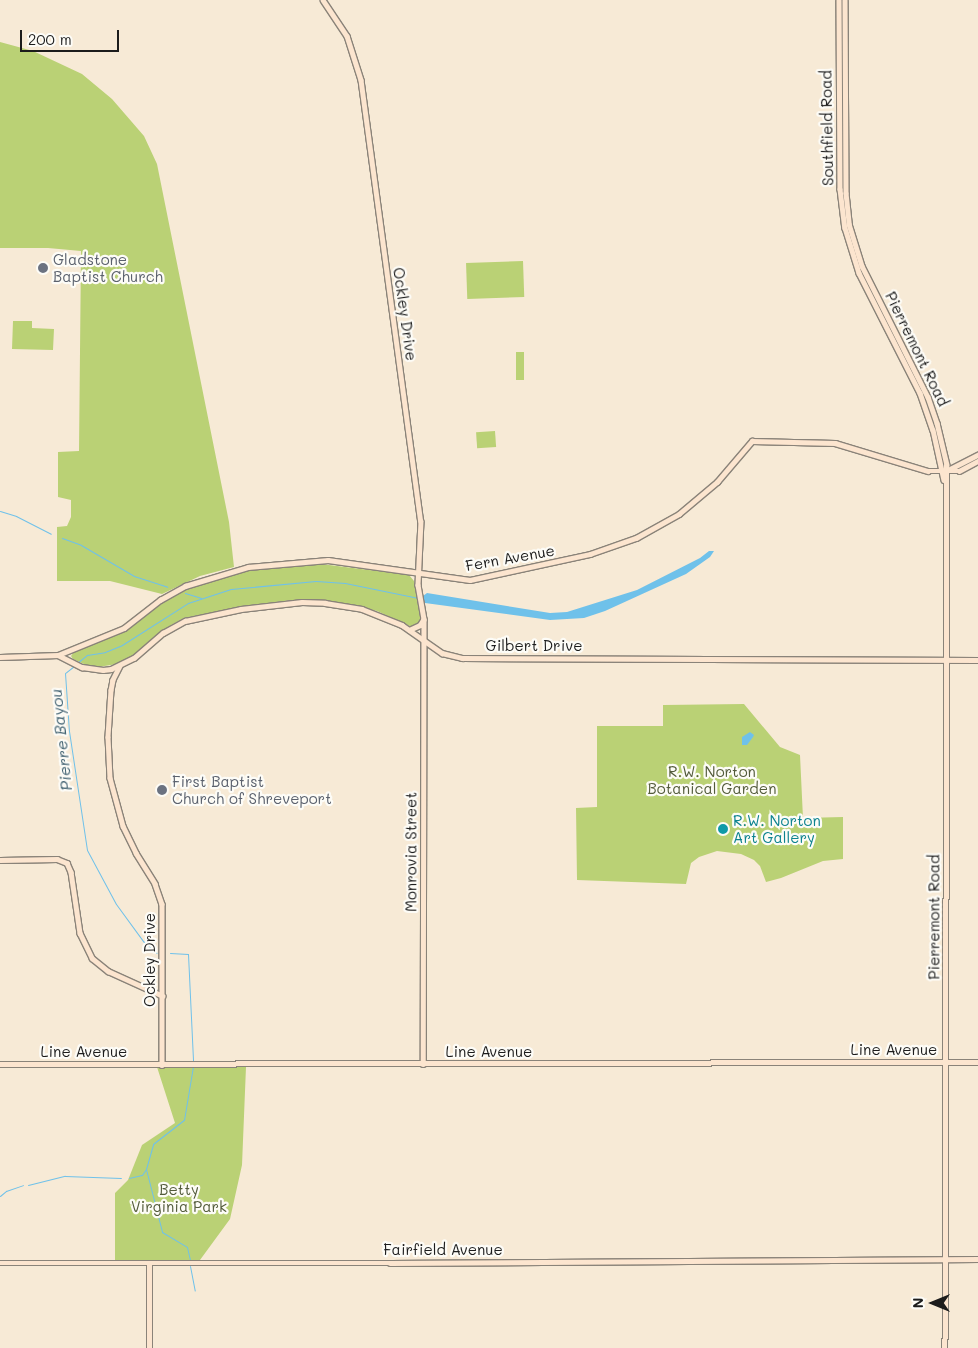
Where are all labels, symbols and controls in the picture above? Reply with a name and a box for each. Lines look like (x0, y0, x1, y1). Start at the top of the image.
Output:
scale bar (22, 20, 121, 52)
text: 200 m (28, 29, 72, 49)
street label: Southfield Road (817, 70, 837, 186)
place label: Gladstone Baptist Church (53, 250, 163, 285)
marker: Gladstone Baptist Church (37, 262, 49, 274)
street label: Ockley Drive (390, 266, 420, 362)
street label: Pierremont Road (881, 289, 953, 409)
street label: Fern Avenue (464, 541, 556, 575)
street label: Gilbert Drive (486, 637, 582, 655)
water label: Pierre Bayou (46, 688, 76, 792)
park label: R.W. Norton Botanical Garden (648, 762, 776, 797)
place label: First Baptist Church of Shreveport (172, 772, 332, 807)
marker: First Baptist Church of Shreveport (156, 784, 168, 796)
street label: Monrovia Street (402, 792, 420, 912)
place label: R.W. Norton Art Gallery (733, 811, 821, 846)
marker: R.W. Norton Art Gallery (717, 823, 729, 835)
street label: Pierremont Road (925, 854, 943, 980)
street label: Ockley Drive (141, 913, 159, 1007)
street label: Line Avenue (851, 1041, 937, 1059)
street label: Line Avenue (41, 1043, 127, 1061)
street label: Line Avenue (446, 1043, 532, 1061)
park label: Betty Virginia Park (131, 1180, 227, 1215)
street label: Fairfield Avenue (383, 1241, 503, 1259)
north arrow (908, 1278, 958, 1328)
text: N (908, 1298, 927, 1308)

